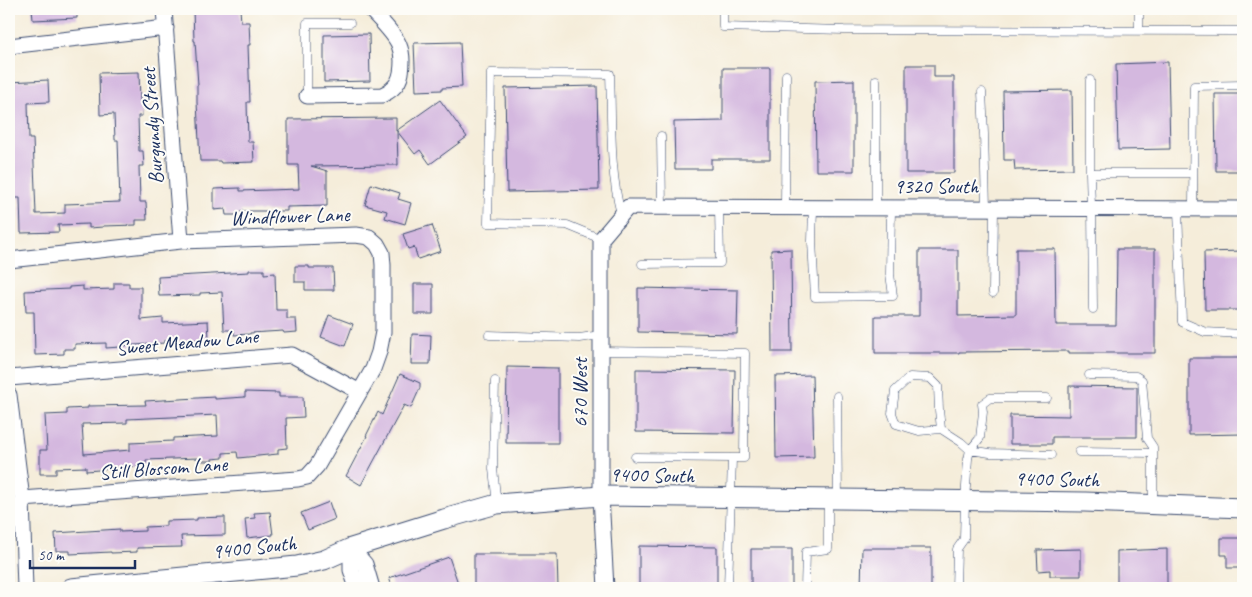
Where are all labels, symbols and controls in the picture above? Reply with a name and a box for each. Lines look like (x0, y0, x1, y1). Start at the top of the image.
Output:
street label: Burgundy Street (135, 65, 169, 185)
street label: 9320 South (894, 173, 980, 199)
street label: Windflower Lane (230, 201, 351, 231)
street label: Sweet Meadow Lane (115, 323, 261, 361)
street label: 670 West (567, 356, 593, 428)
street label: Still Blossom Lane (98, 450, 229, 485)
street label: 9400 South (610, 461, 696, 489)
street label: 9400 South (1015, 465, 1101, 493)
street label: 9400 South (211, 529, 299, 564)
scale bar (30, 537, 135, 569)
text: 50 m (38, 546, 65, 565)

